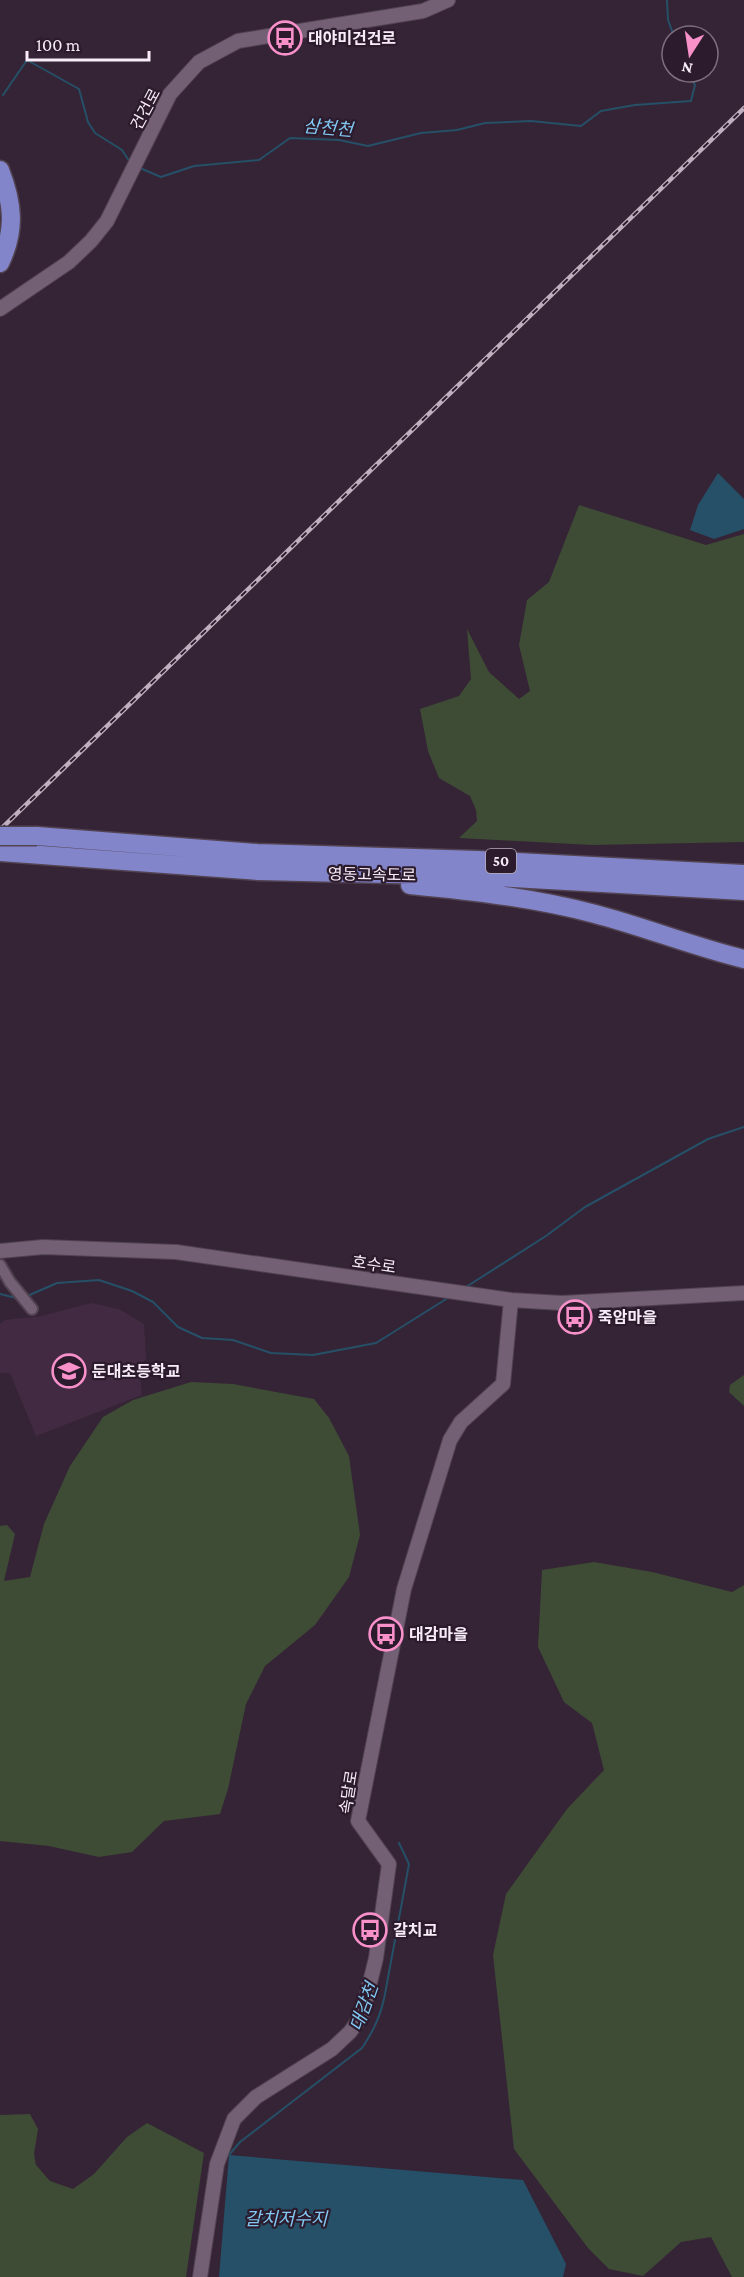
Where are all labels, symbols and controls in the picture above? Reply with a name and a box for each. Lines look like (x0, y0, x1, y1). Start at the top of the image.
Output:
bus stop icon: 대야미건건로 (267, 20, 303, 56)
scale bar (27, 24, 148, 62)
north arrow (660, 24, 720, 84)
place label: 대야미건건로 (308, 30, 396, 47)
text: 100 m (36, 35, 81, 55)
text: N (680, 59, 694, 78)
street label: 건건로 (128, 86, 163, 133)
water label: 삼천천 (302, 116, 356, 140)
road number: 50 (486, 849, 516, 873)
street label: 영동고속도로 (328, 865, 417, 884)
street label: 호수로 (351, 1253, 397, 1276)
bus stop icon: 죽암마을 (557, 1299, 593, 1335)
place label: 죽암마을 (598, 1309, 657, 1326)
school or university icon: 둔대초등학교 (51, 1353, 87, 1389)
place label: 둔대초등학교 (92, 1362, 181, 1380)
bus stop icon: 대감마을 (368, 1616, 404, 1652)
place label: 대감마을 (409, 1626, 468, 1643)
street label: 속달로 (337, 1769, 360, 1815)
bus stop icon: 갈치교 (352, 1912, 388, 1948)
place label: 갈치교 (393, 1922, 437, 1939)
water label: 대감천 (346, 1978, 383, 2034)
water label: 갈치저수지 (245, 2209, 329, 2229)

